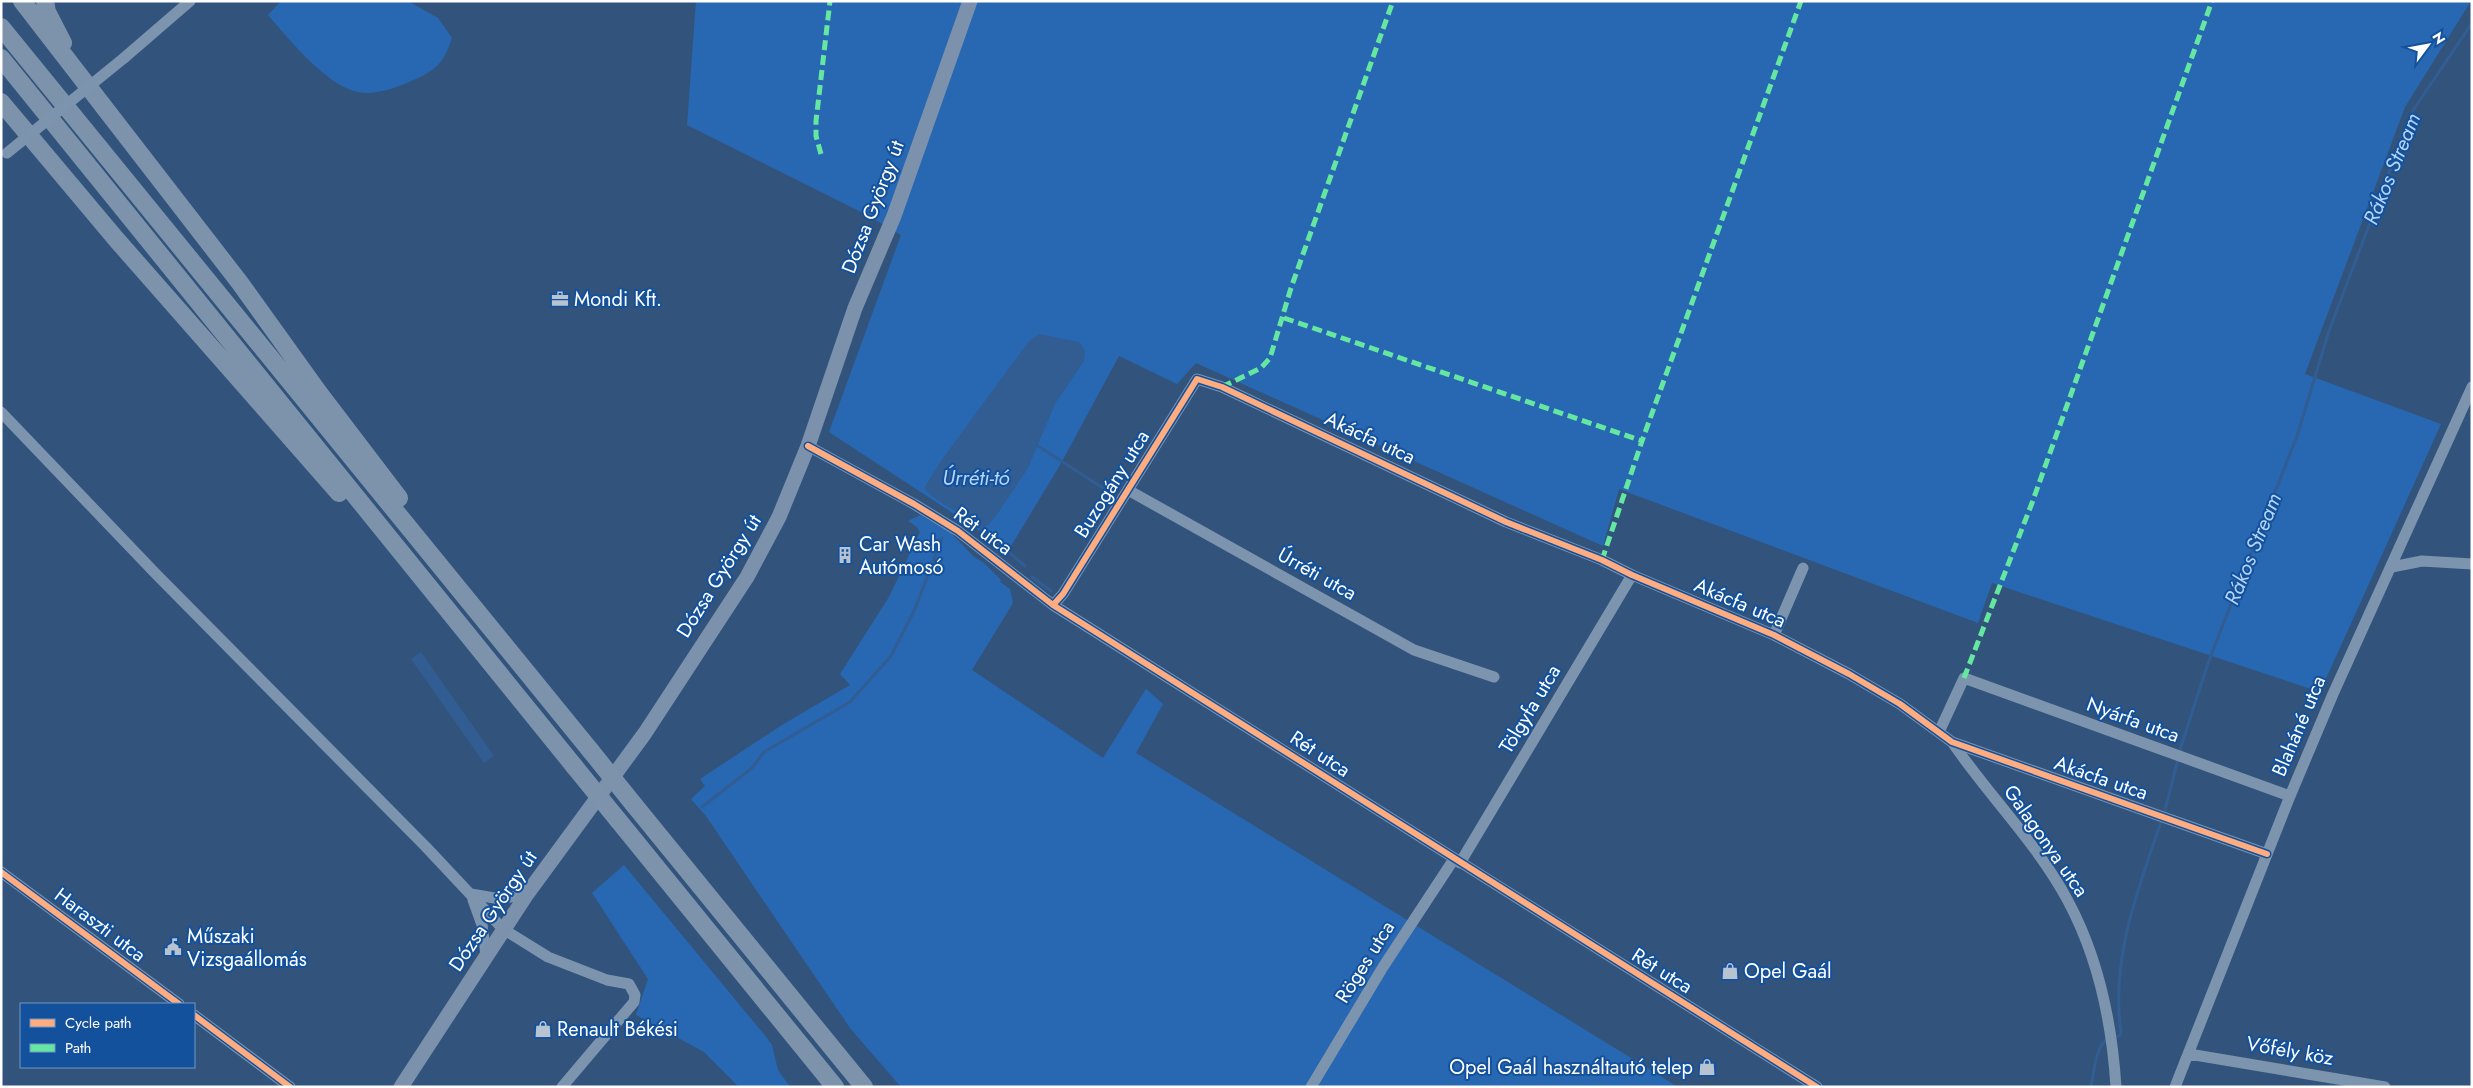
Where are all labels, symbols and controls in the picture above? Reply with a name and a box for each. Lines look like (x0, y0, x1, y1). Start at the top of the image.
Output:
north arrow (2403, 20, 2453, 70)
text: N (2428, 28, 2450, 48)
water label: Rákos Stream (2356, 109, 2428, 229)
street label: Dózsa György út (834, 136, 912, 278)
place label: Mondi Kft. (574, 285, 662, 314)
office icon: Mondi Kft. (550, 289, 570, 309)
street label: Akácfa utca (1320, 404, 1420, 472)
street label: Buzogány utca (1067, 424, 1157, 544)
water label: Úrréti-tó (942, 463, 1010, 493)
water label: Rákos Stream (2217, 489, 2289, 609)
street label: Rét utca (947, 500, 1019, 562)
street label: Dózsa György út (670, 509, 769, 643)
place label: Car Wash Autómosó (859, 530, 944, 582)
street label: Úrréti utca (1272, 540, 1362, 608)
building icon: Car Wash Autómosó (835, 545, 855, 565)
street label: Akácfa utca (1690, 571, 1790, 635)
street label: Tölgyfa utca (1492, 659, 1568, 759)
street label: Blaháné utca (2265, 671, 2333, 781)
street label: Nyárfa utca (2083, 690, 2183, 750)
street label: Rét utca (1284, 724, 1356, 784)
street label: Akácfa utca (2050, 748, 2152, 808)
street label: Galagonya utca (1997, 779, 2095, 903)
street label: Dózsa György út (442, 845, 544, 977)
street label: Haraszti utca (48, 881, 152, 969)
street label: Röges utca (1328, 915, 1402, 1009)
place label: Műszaki Vizsgaállomás (187, 922, 307, 974)
public building icon: Műszaki Vizsgaállomás (163, 937, 183, 957)
street label: Rét utca (1626, 941, 1698, 1001)
place label: Opel Gaál (1744, 957, 1832, 986)
shop icon: Opel Gaál (1720, 961, 1740, 981)
legend (20, 1003, 195, 1068)
text: Cycle path (65, 1012, 132, 1034)
place label: Renault Békési (557, 1015, 678, 1044)
shop icon: Renault Békési (533, 1019, 553, 1039)
street label: Vőfély köz (2244, 1029, 2336, 1073)
text: Path (65, 1037, 91, 1059)
place label: Opel Gaál használtautó telep (1449, 1053, 1693, 1082)
shop icon: Opel Gaál használtautó telep (1697, 1057, 1717, 1077)

